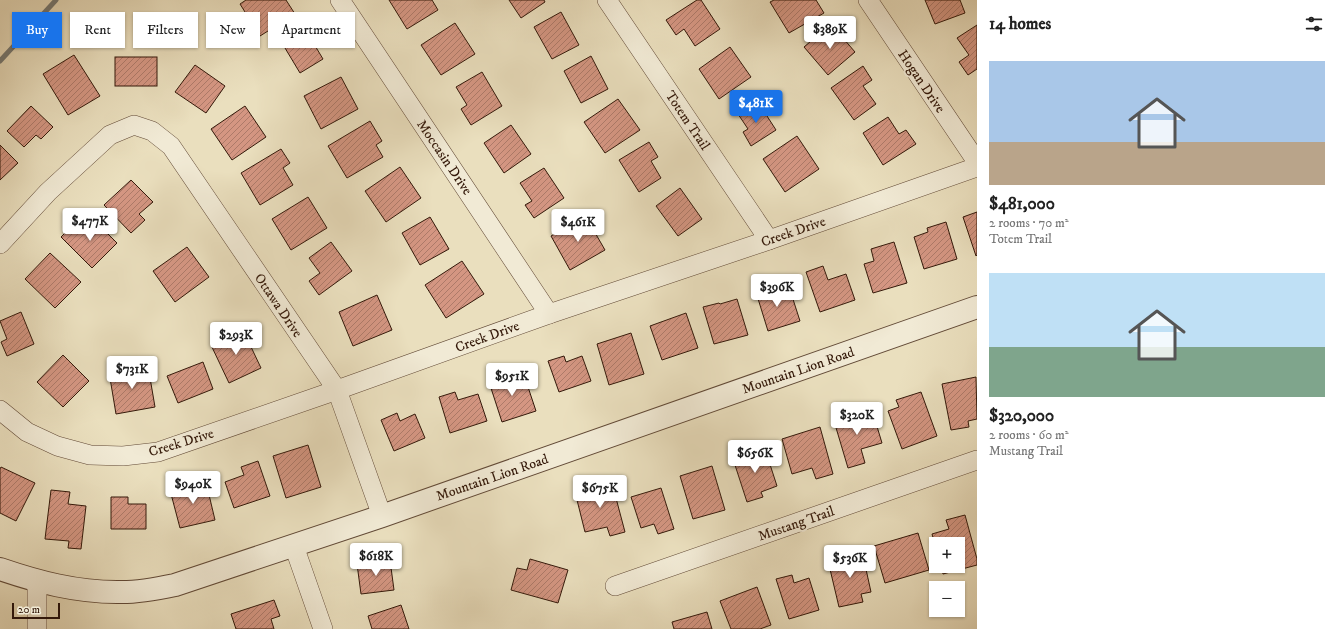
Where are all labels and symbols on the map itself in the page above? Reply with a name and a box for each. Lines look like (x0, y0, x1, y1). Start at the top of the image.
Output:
pin: $389K (802, 16, 858, 50)
street label: Hogan Drive (893, 46, 949, 117)
street label: Totem Trail (661, 87, 714, 154)
pin: $481K (728, 90, 784, 124)
street label: Moccasin Drive (412, 116, 476, 199)
pin: $477K (62, 208, 118, 242)
pin: $461K (550, 209, 606, 243)
street label: Creek Drive (759, 212, 828, 251)
street label: Ottawa Drive (250, 270, 306, 341)
pin: $396K (749, 274, 805, 308)
street label: Creek Drive (453, 317, 522, 357)
pin: $293K (208, 322, 264, 356)
street label: Mountain Lion Road (740, 343, 857, 399)
pin: $731K (104, 356, 160, 390)
pin: $951K (484, 363, 540, 397)
pin: $320K (829, 402, 885, 436)
street label: Creek Drive (147, 424, 216, 461)
pin: $656K (727, 440, 783, 474)
street label: Mountain Lion Road (434, 450, 551, 506)
pin: $940K (165, 471, 221, 505)
pin: $675K (572, 475, 628, 509)
street label: Mustang Trail (756, 502, 838, 545)
pin: $618K (348, 543, 404, 577)
pin: $536K (822, 545, 878, 579)
scale bar (12, 601, 60, 620)

